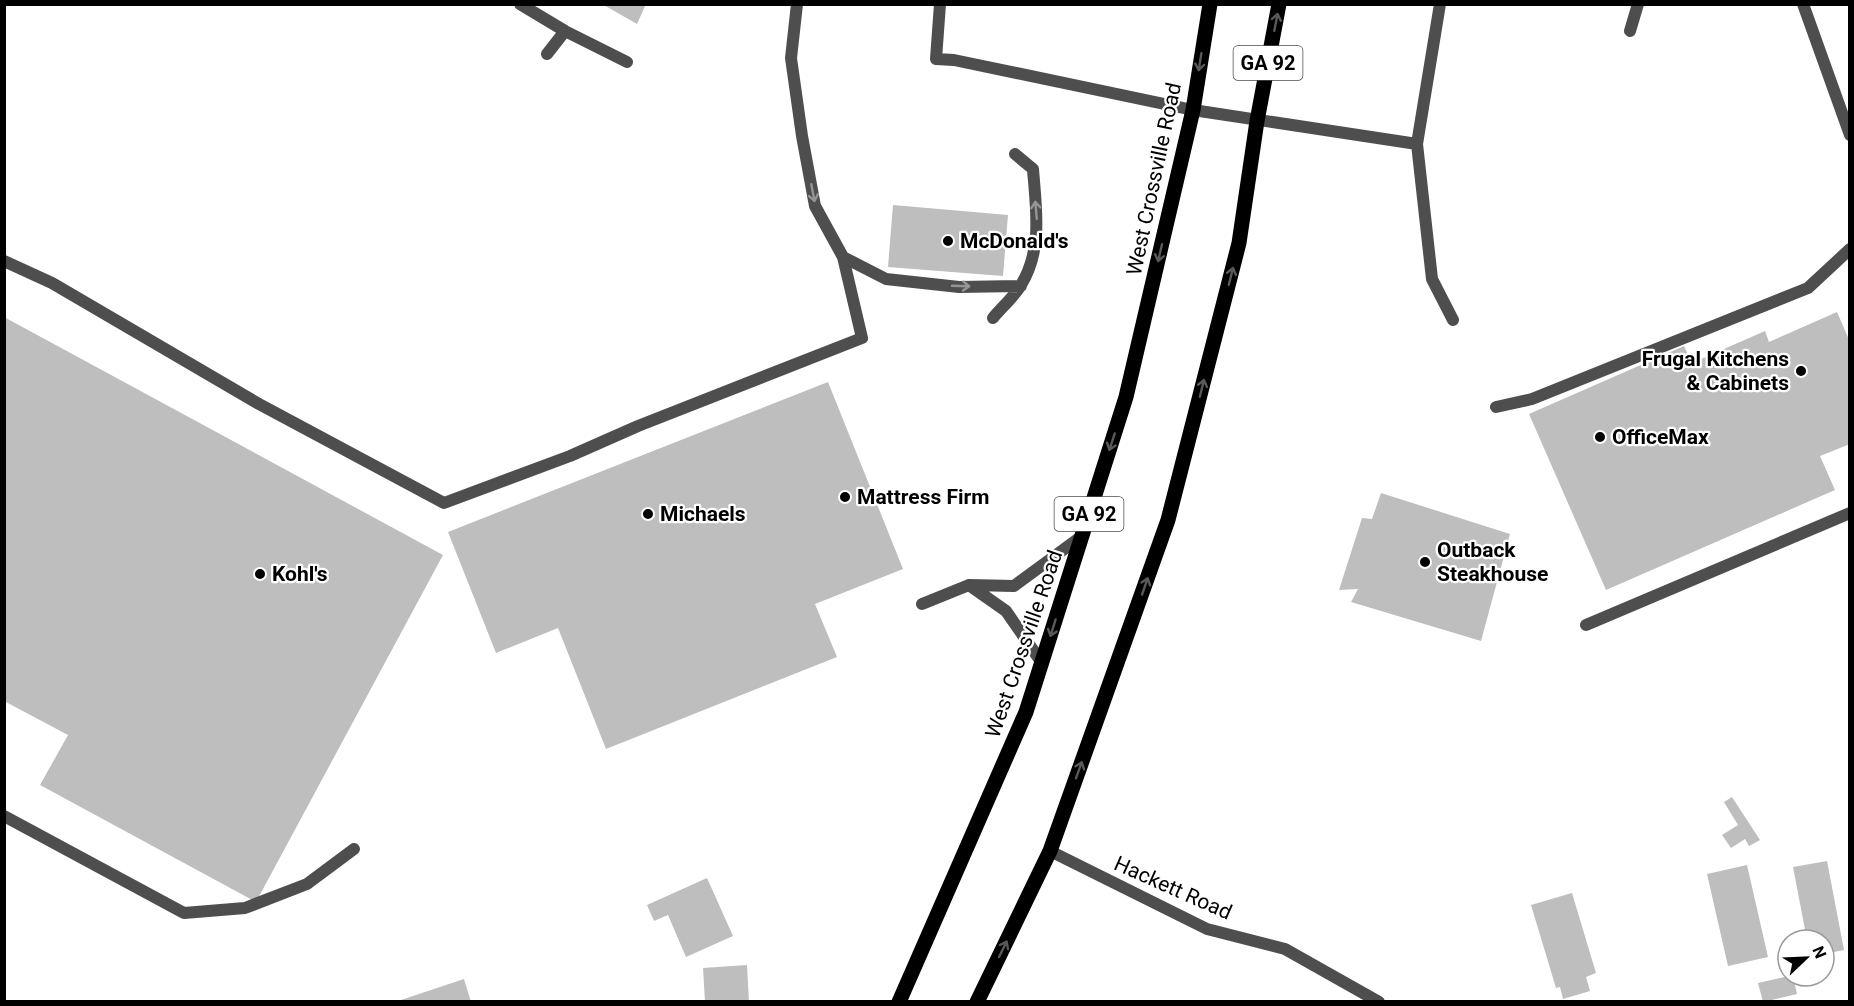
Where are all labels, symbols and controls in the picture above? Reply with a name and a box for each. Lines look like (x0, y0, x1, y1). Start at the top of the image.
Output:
one-way arrow (1270, 13, 1281, 32)
road number: GA 92 (1234, 46, 1302, 80)
one-way arrow (1195, 52, 1206, 72)
street label: West Crossville Road (1122, 80, 1186, 278)
one-way arrow (808, 183, 819, 203)
one-way arrow (1030, 201, 1041, 221)
place label: McDonald's (960, 229, 1069, 253)
marker: McDonald's (941, 234, 955, 248)
one-way arrow (1153, 243, 1165, 262)
one-way arrow (1225, 267, 1237, 286)
one-way arrow (951, 281, 971, 292)
place label: Frugal Kitchens & Cabinets (1642, 347, 1789, 395)
marker: Frugal Kitchens & Cabinets (1794, 364, 1808, 378)
one-way arrow (1196, 379, 1208, 398)
place label: OfficeMax (1612, 425, 1709, 449)
marker: OfficeMax (1593, 430, 1607, 444)
one-way arrow (1106, 432, 1117, 451)
place label: Mattress Firm (857, 485, 989, 509)
marker: Mattress Firm (838, 490, 852, 504)
road number: GA 92 (1054, 497, 1124, 531)
place label: Michaels (660, 502, 746, 526)
marker: Michaels (641, 507, 655, 521)
place label: Outback Steakhouse (1437, 538, 1548, 586)
street label: West Crossville Road (981, 547, 1067, 741)
marker: Outback Steakhouse (1418, 555, 1432, 569)
place label: Kohl's (272, 562, 328, 586)
marker: Kohl's (253, 567, 267, 581)
one-way arrow (1140, 577, 1151, 596)
one-way arrow (1047, 618, 1058, 637)
one-way arrow (1075, 761, 1086, 780)
street label: Hackett Road (1111, 851, 1235, 925)
north arrow (1776, 928, 1836, 988)
one-way arrow (997, 940, 1009, 958)
text: N (1808, 943, 1830, 961)

